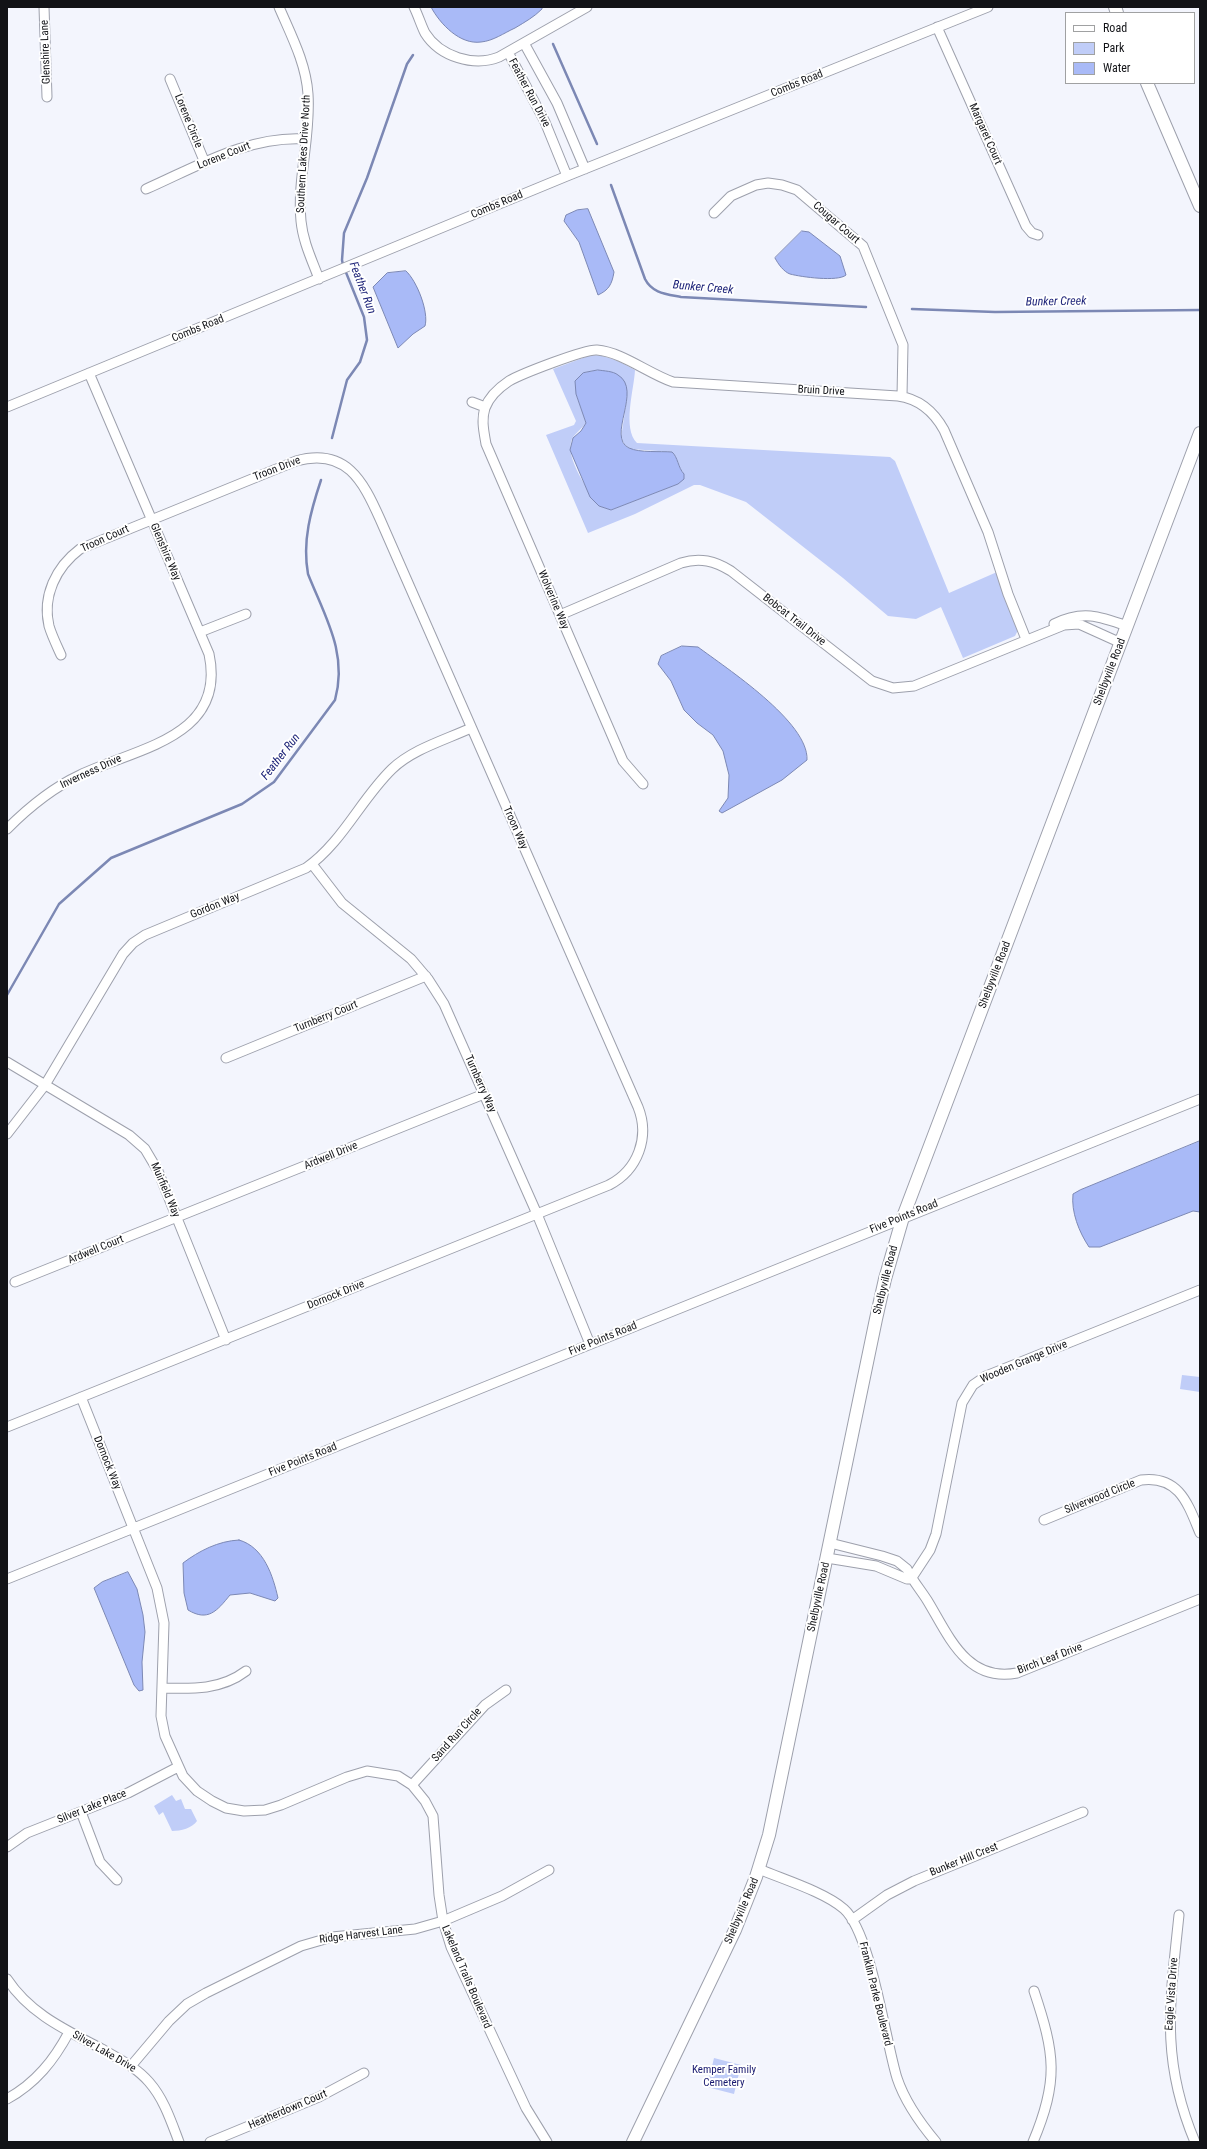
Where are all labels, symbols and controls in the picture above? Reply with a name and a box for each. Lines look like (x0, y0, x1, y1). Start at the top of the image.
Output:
legend (1065, 12, 1195, 84)
street label: Glenshire Lane (38, 20, 54, 84)
text: Road (1103, 21, 1127, 35)
text: Park (1103, 41, 1124, 55)
street label: Feather Run Drive (505, 56, 553, 130)
text: Water (1103, 61, 1131, 75)
street label: Combs Road (769, 68, 825, 100)
street label: Lorene Circle (171, 92, 205, 150)
street label: Southern Lakes Drive North (294, 94, 314, 214)
street label: Margaret Court (966, 101, 1004, 167)
street label: Lorene Court (196, 139, 252, 173)
street label: Combs Road (469, 188, 525, 222)
street label: Cougar Court (810, 199, 862, 247)
water label: Feather Run (345, 260, 379, 316)
water label: Bunker Creek (672, 278, 734, 298)
water label: Bunker Creek (1026, 294, 1086, 310)
street label: Combs Road (170, 313, 226, 345)
street label: Bruin Drive (797, 383, 845, 399)
street label: Troon Drive (252, 454, 302, 484)
street label: Glenshire Way (147, 521, 183, 583)
street label: Troon Court (79, 523, 131, 555)
street label: Wolverine Way (535, 568, 571, 632)
street label: Bobcat Trail Drive (760, 591, 828, 649)
street label: Shelbyville Road (1091, 637, 1129, 707)
water label: Feather Run (258, 731, 304, 783)
street label: Inverness Drive (58, 752, 124, 792)
street label: Troon Way (500, 805, 530, 851)
street label: Gordon Way (188, 890, 242, 922)
street label: Shelbyville Road (976, 940, 1014, 1010)
street label: Turnberry Court (292, 998, 360, 1036)
street label: Turnberry Way (461, 1053, 499, 1115)
street label: Ardwell Drive (302, 1139, 360, 1173)
street label: Muirfield Way (147, 1160, 183, 1220)
street label: Five Points Road (868, 1197, 940, 1237)
street label: Ardwell Court (66, 1233, 126, 1267)
street label: Shelbyville Road (871, 1244, 901, 1316)
street label: Dornock Drive (305, 1278, 367, 1312)
street label: Five Points Road (567, 1319, 639, 1359)
street label: Wooden Grange Drive (979, 1338, 1069, 1386)
street label: Dornock Way (90, 1434, 124, 1492)
street label: Five Points Road (267, 1440, 339, 1480)
street label: Silverwood Circle (1063, 1477, 1137, 1517)
street label: Shelbyville Road (805, 1561, 833, 1633)
street label: Birch Leaf Drive (1016, 1641, 1084, 1677)
street label: Sand Run Circle (429, 1705, 485, 1765)
street label: Silver Lake Place (55, 1787, 129, 1827)
street label: Bunker Hill Crest (928, 1840, 1000, 1880)
street label: Shelbyville Road (722, 1876, 762, 1946)
street label: Ridge Harvest Lane (318, 1923, 404, 1947)
street label: Lakeland Trails Boulevard (438, 1923, 494, 2031)
street label: Franklin Parke Boulevard (856, 1940, 894, 2048)
street label: Eagle Vista Drive (1163, 1957, 1181, 2031)
street label: Silver Lake Drive (70, 2028, 138, 2076)
park label: Kemper Family Cemetery (692, 2063, 756, 2089)
street label: Heatherdown Court (247, 2087, 329, 2133)

